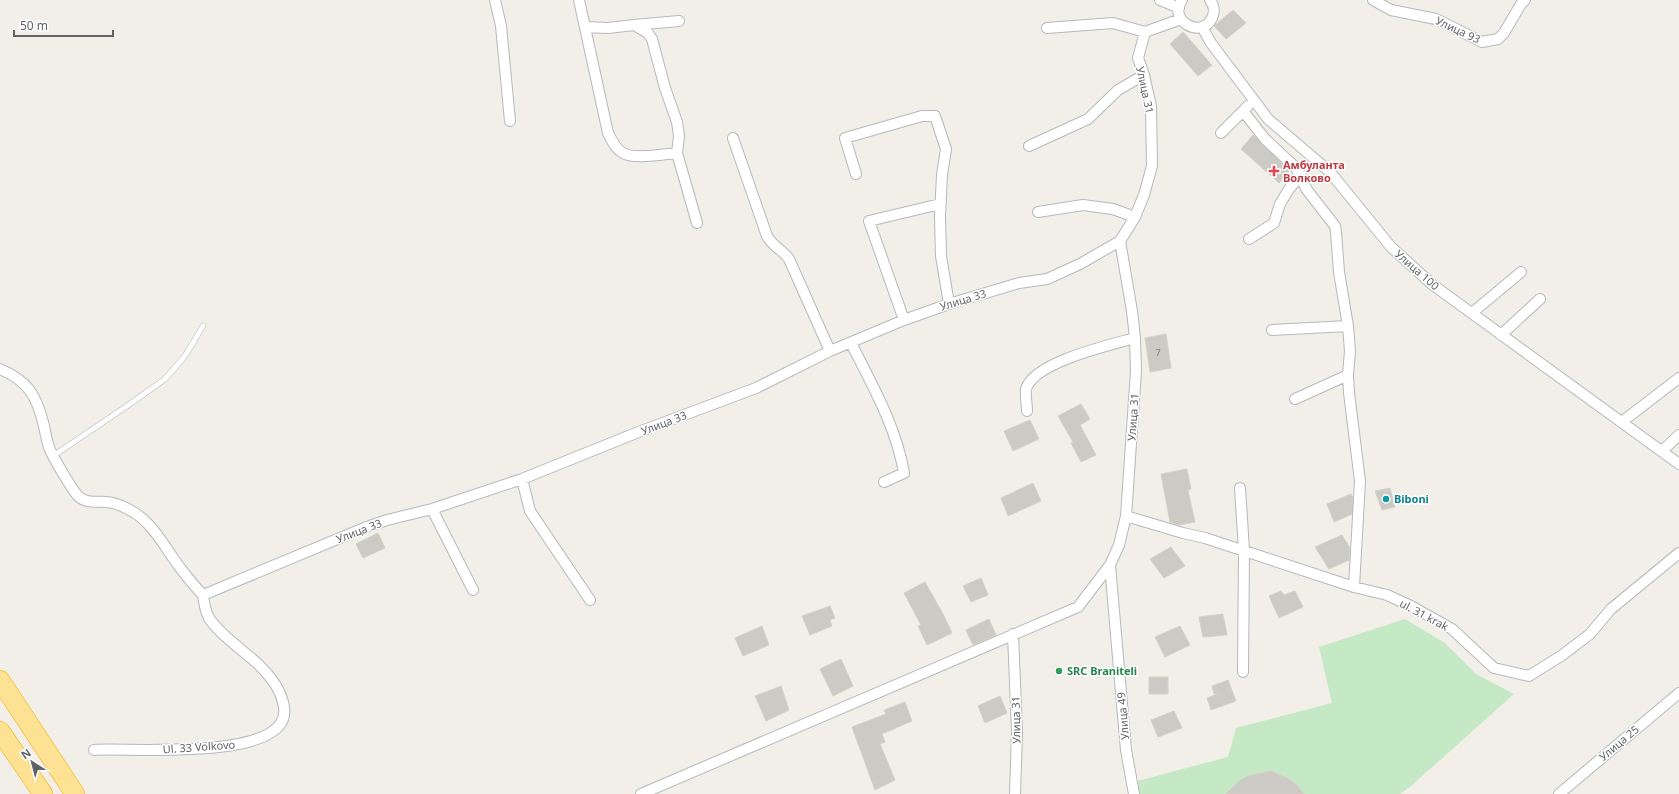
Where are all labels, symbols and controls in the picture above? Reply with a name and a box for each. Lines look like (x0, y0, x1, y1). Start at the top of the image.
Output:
scale bar (14, 12, 113, 38)
street label: Улица 93 (1433, 13, 1483, 46)
text: 50 m (20, 17, 48, 34)
street label: Улица 31 (1133, 65, 1158, 115)
place label: Амбуланта Волково (1283, 157, 1345, 185)
marker: Амбуланта Волково (1268, 165, 1280, 177)
street label: Улица 100 (1392, 246, 1443, 293)
street label: Улица 33 (938, 285, 988, 314)
house number: 7 (1155, 346, 1161, 359)
street label: Улица 31 (1123, 393, 1142, 441)
street label: Улица 33 (639, 407, 689, 438)
place label: Biboni (1394, 491, 1429, 506)
marker: Biboni (1381, 494, 1391, 504)
street label: Улица 33 (334, 515, 384, 546)
street label: ul. 31 krak (1397, 595, 1451, 634)
place label: SRC Braniteli (1067, 663, 1137, 678)
marker: SRC Braniteli (1054, 666, 1064, 676)
street label: Улица 49 (1113, 692, 1132, 741)
street label: Улица 31 (1008, 696, 1023, 744)
street label: Улица 25 (1596, 722, 1642, 764)
street label: Ul. 33 Volkovo (162, 736, 236, 757)
north arrow (12, 742, 52, 782)
text: N (18, 745, 34, 762)

